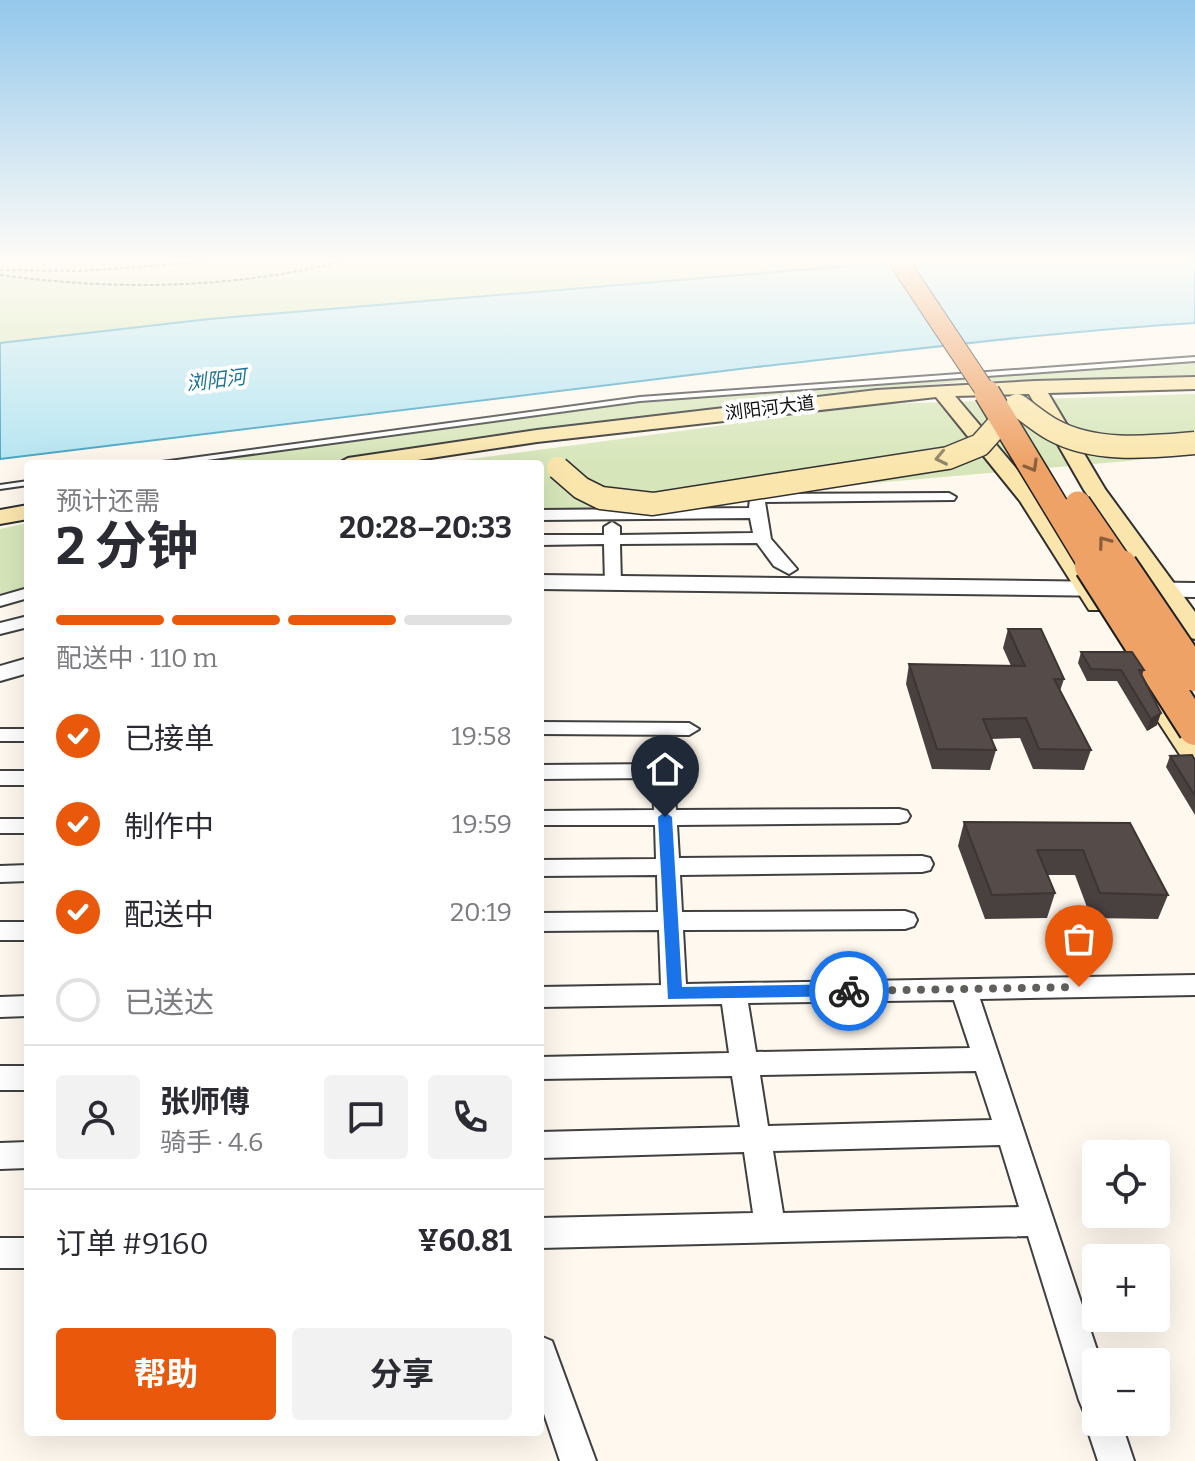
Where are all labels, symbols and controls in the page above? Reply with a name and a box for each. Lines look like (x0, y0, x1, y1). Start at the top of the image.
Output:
water label: 浏阳河 (185, 364, 251, 396)
street label: 浏阳河大道 (724, 392, 816, 424)
one-way arrow (935, 449, 949, 466)
one-way arrow (1022, 457, 1038, 472)
text: 预计还需 (56, 486, 160, 517)
text: 20:28–20:33 (339, 510, 512, 546)
text: 2 分钟 (56, 515, 199, 578)
one-way arrow (1099, 536, 1114, 550)
text: 配送中 · 110 m (56, 643, 218, 674)
icon: check (56, 714, 100, 758)
text: 已接单 (124, 721, 214, 757)
text: 19:58 (451, 721, 512, 752)
pin (631, 735, 699, 817)
icon: home (643, 747, 687, 791)
icon: check (56, 802, 100, 846)
text: 制作中 (124, 809, 214, 845)
text: 19:59 (452, 809, 512, 840)
icon: check (56, 890, 100, 934)
text: 配送中 (124, 897, 214, 933)
text: 20:19 (450, 897, 512, 928)
pin (1045, 905, 1113, 987)
icon: bag (1057, 917, 1101, 961)
courier (809, 951, 889, 1031)
icon: bike (827, 969, 871, 1013)
text: 已送达 (124, 985, 214, 1021)
button: person (56, 1075, 140, 1159)
button: chat (324, 1075, 408, 1159)
button: phone (428, 1075, 512, 1159)
text: 张师傅 (160, 1084, 250, 1120)
text: 骑手 · 4.6 (160, 1127, 263, 1158)
map controls (1082, 1140, 1170, 1436)
button: locate (1082, 1140, 1170, 1228)
text: ¥60.81 (418, 1223, 512, 1259)
text: 订单 #9160 (56, 1226, 209, 1262)
button: + (1082, 1244, 1170, 1332)
button: 帮助 (56, 1328, 276, 1420)
button: 分享 (292, 1328, 512, 1420)
button: − (1082, 1348, 1170, 1436)

